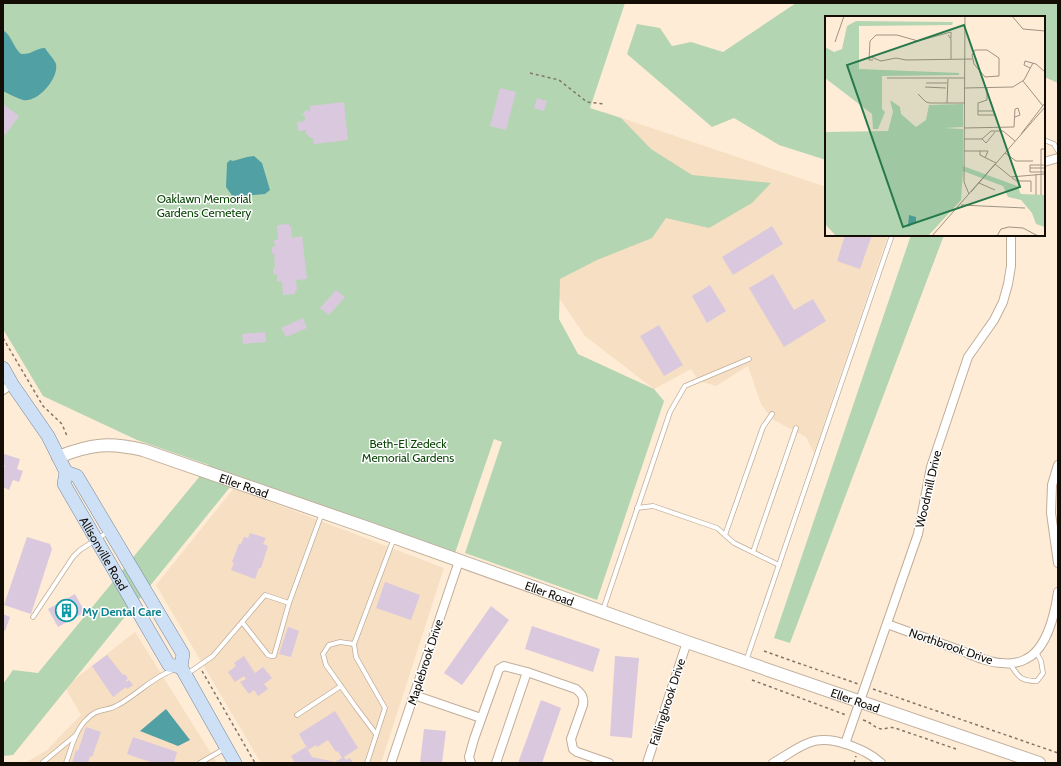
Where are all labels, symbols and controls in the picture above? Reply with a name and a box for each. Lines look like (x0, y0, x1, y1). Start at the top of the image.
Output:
inset map (825, 16, 1045, 236)
park label: Oaklawn Memorial Gardens Cemetery (157, 191, 251, 220)
park label: Beth-El Zedeck Memorial Gardens (362, 436, 454, 465)
street label: Woodmill Drive (912, 449, 944, 529)
street label: Eller Road (217, 470, 271, 500)
street label: Allisonville Road (77, 514, 131, 593)
street label: Eller Road (523, 577, 576, 609)
building icon: My Dental Care (54, 598, 80, 624)
place label: My Dental Care (82, 604, 161, 619)
street label: Maplebrook Drive (404, 617, 446, 707)
street label: Northbrook Drive (907, 625, 995, 667)
street label: Fallingbrook Drive (646, 657, 688, 747)
street label: Eller Road (829, 684, 882, 715)

